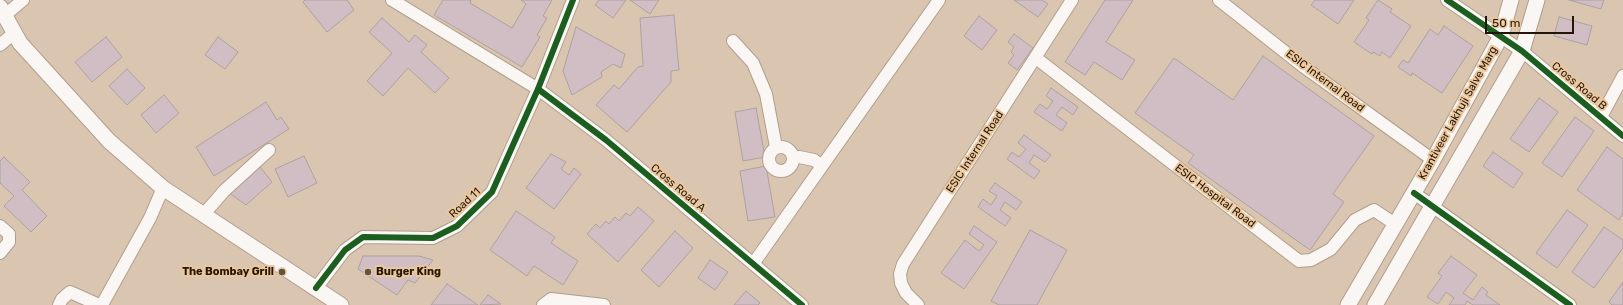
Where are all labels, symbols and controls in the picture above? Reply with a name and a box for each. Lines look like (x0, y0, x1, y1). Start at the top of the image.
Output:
scale bar (1487, 8, 1576, 34)
text: 50 m (1492, 16, 1520, 30)
street label: Krantiveer Lakhuji Salve Marg (1416, 44, 1500, 182)
street label: ESIC Internal Road (1283, 47, 1367, 115)
street label: Cross Road B (1549, 59, 1609, 113)
street label: ESIC Internal Road (944, 109, 1006, 195)
street label: Cross Road A (648, 161, 708, 215)
street label: ESIC Hospital Road (1172, 161, 1258, 231)
street label: Road 11 (447, 185, 483, 221)
place label: The Bombay Grill (182, 265, 274, 279)
place label: Burger King (376, 265, 441, 279)
marker: The Bombay Grill (277, 267, 287, 277)
marker: Burger King (363, 267, 373, 277)

